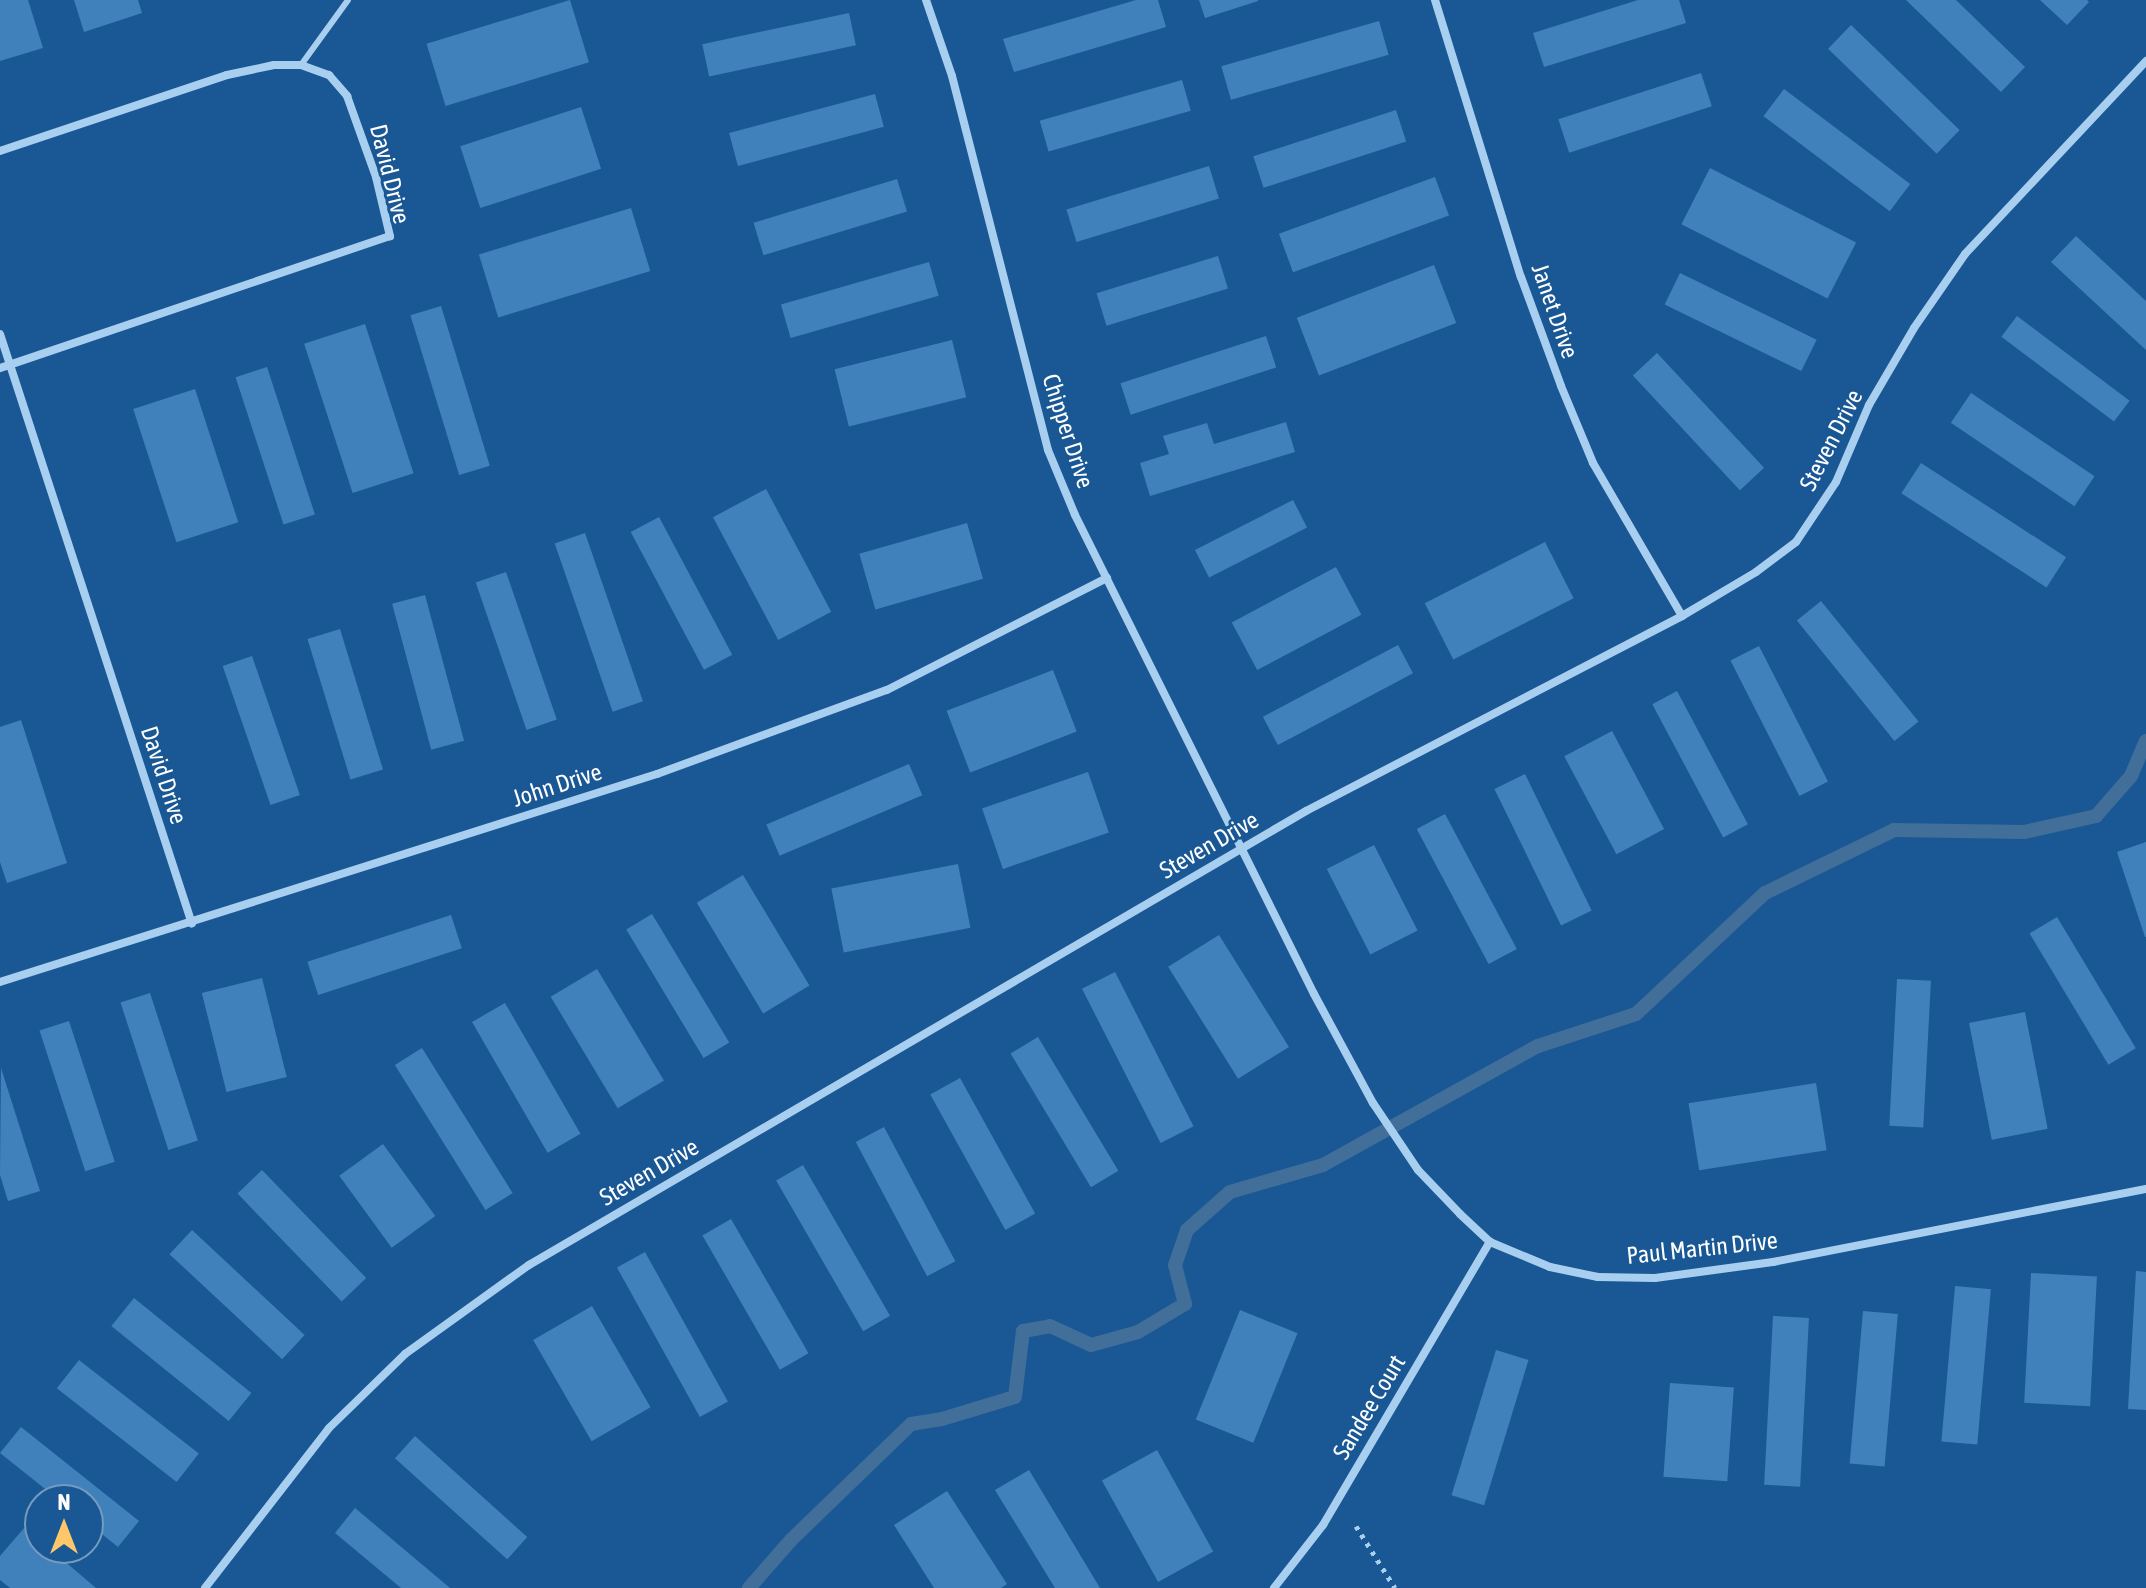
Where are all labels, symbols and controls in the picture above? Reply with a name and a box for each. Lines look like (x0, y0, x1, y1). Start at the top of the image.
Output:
street label: David Drive (364, 121, 416, 227)
street label: Janet Drive (1525, 260, 1585, 362)
street label: Chipper Drive (1036, 370, 1100, 492)
street label: Steven Drive (1793, 385, 1869, 495)
street label: David Drive (135, 722, 193, 828)
street label: John Drive (509, 757, 605, 813)
street label: Steven Drive (1154, 805, 1264, 885)
street label: Steven Drive (594, 1132, 704, 1212)
street label: Paul Martin Drive (1625, 1226, 1779, 1270)
street label: Sandee Court (1327, 1350, 1411, 1464)
north arrow (24, 1484, 104, 1564)
text: N (58, 1489, 70, 1515)

